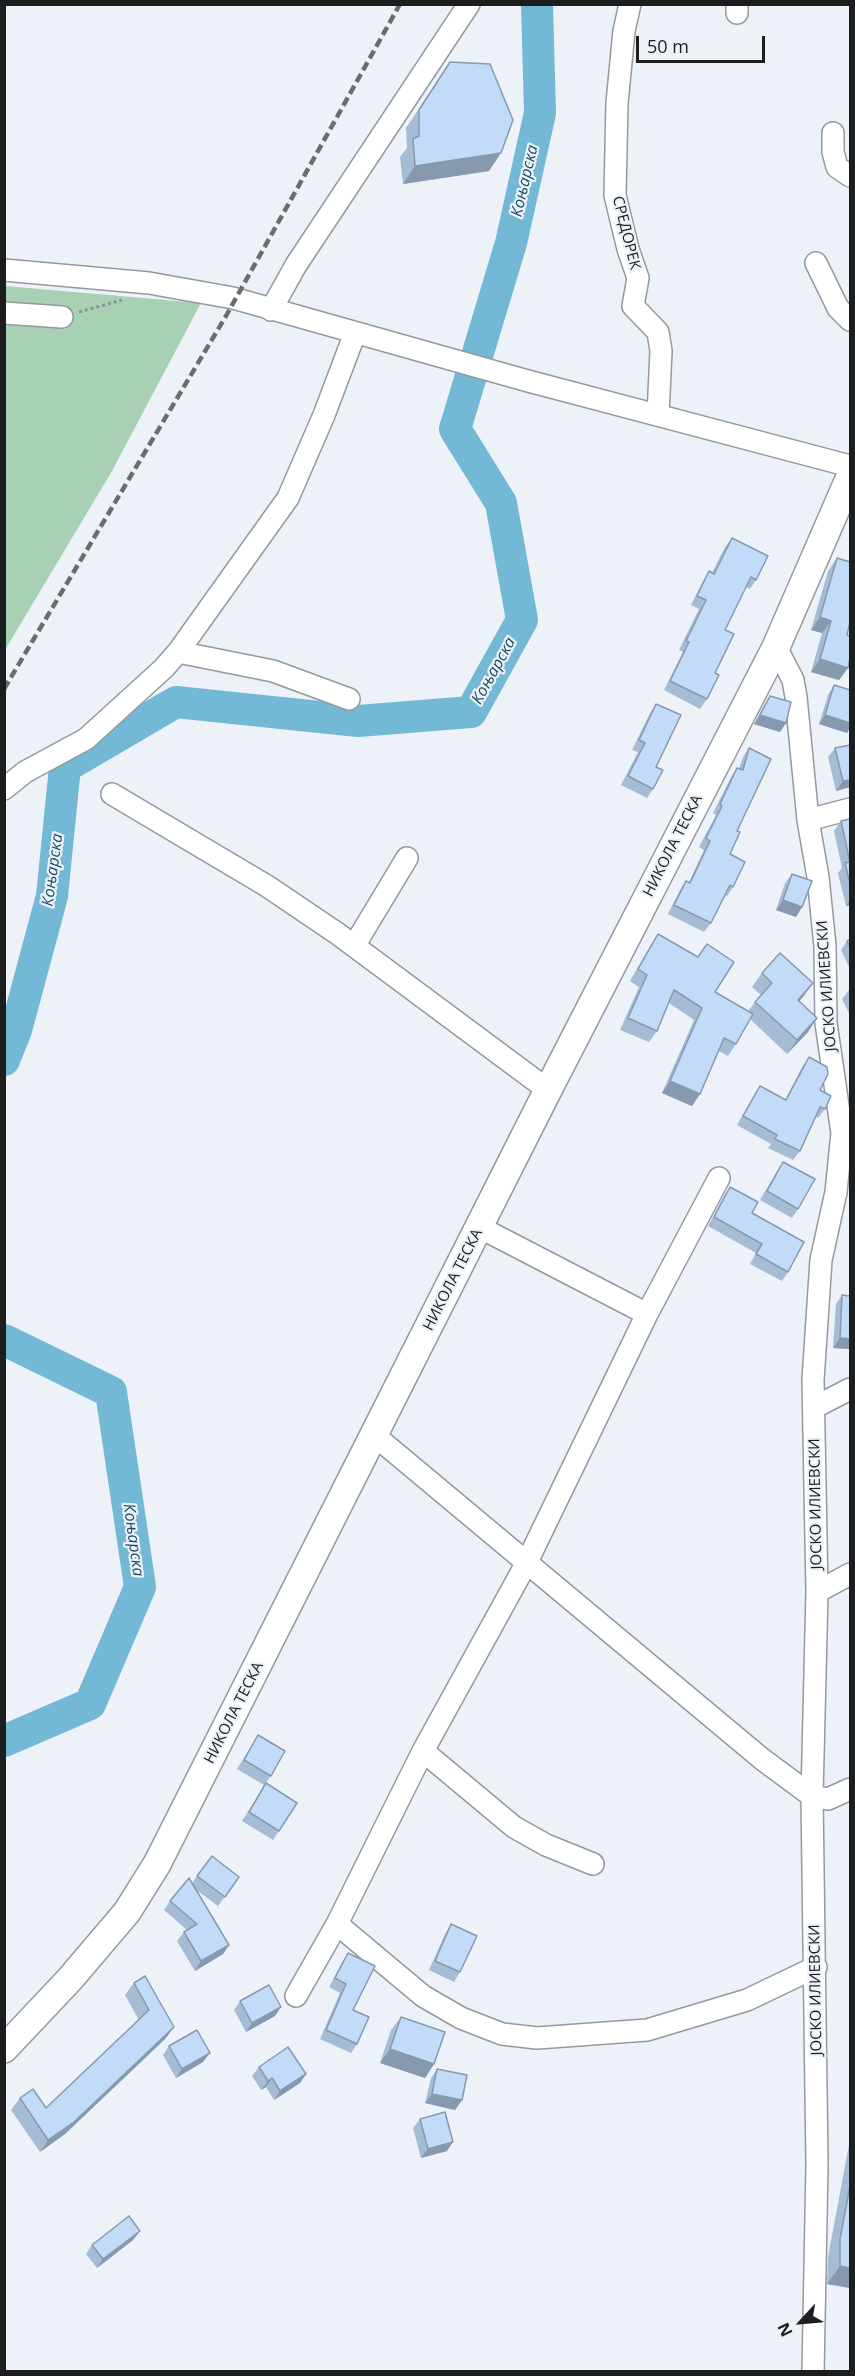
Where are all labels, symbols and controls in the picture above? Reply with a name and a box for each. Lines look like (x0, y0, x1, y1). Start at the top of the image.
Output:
scale bar (639, 24, 768, 62)
text: 50 m (647, 34, 689, 58)
water label: Коњарска (507, 143, 543, 219)
street label: СРЕДОРЕК (608, 194, 644, 272)
water label: Коњарска (468, 634, 520, 708)
street label: НИКОЛА ТЕСКА (640, 792, 706, 900)
water label: Коњарска (38, 832, 68, 908)
street label: ЈОСКО ИЛИЕВСКИ (813, 920, 841, 1052)
street label: НИКОЛА ТЕСКА (420, 1226, 486, 1334)
street label: ЈОСКО ИЛИЕВСКИ (806, 1438, 826, 1570)
water label: Коњарска (118, 1502, 148, 1578)
street label: НИКОЛА ТЕСКА (201, 1659, 267, 1767)
street label: ЈОСКО ИЛИЕВСКИ (806, 1924, 826, 2056)
north arrow (771, 2292, 831, 2352)
text: N (772, 2319, 798, 2341)

